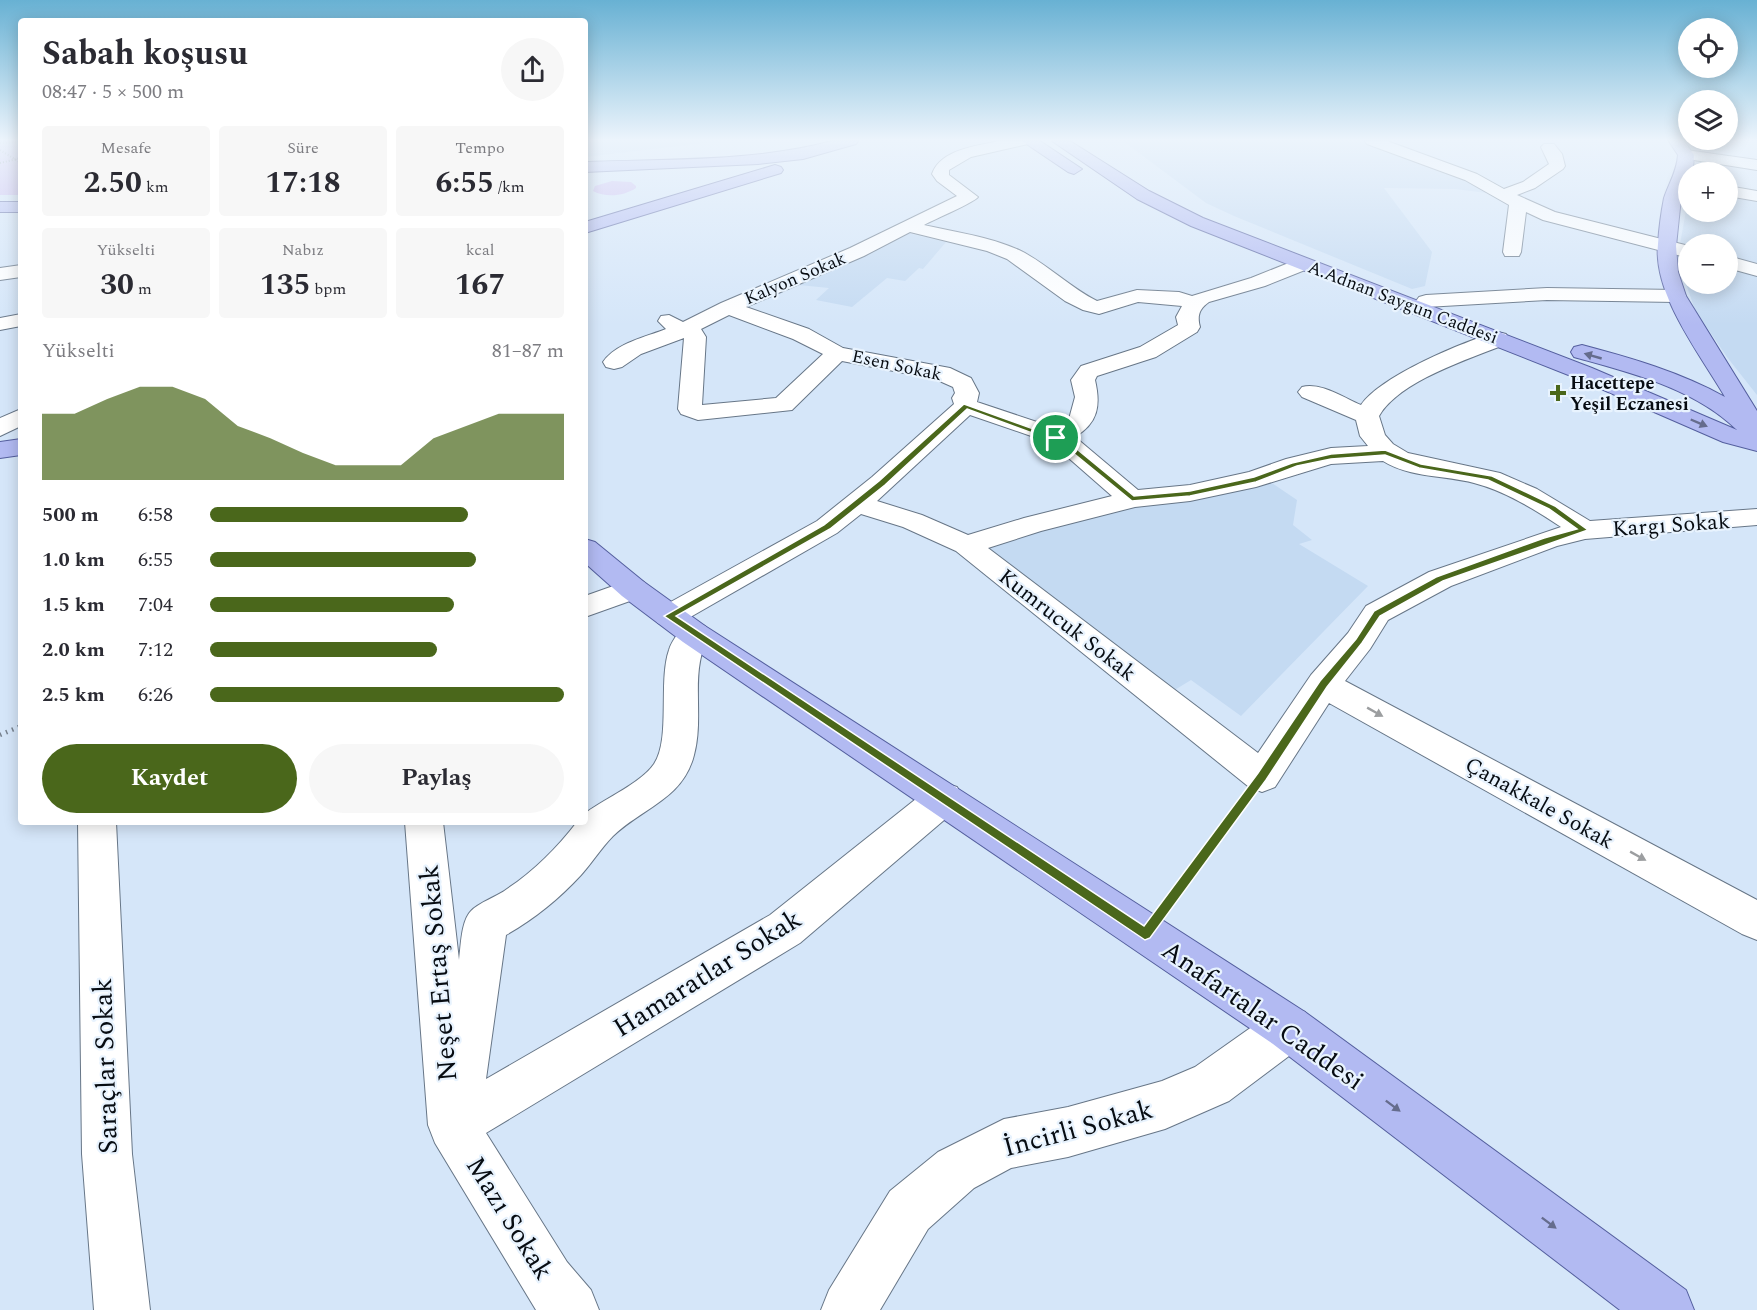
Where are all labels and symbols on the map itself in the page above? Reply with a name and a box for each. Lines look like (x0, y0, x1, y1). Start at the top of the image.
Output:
street label: Kalyon Sokak (740, 245, 850, 312)
street label: A.Adnan Saygun Caddesi (1304, 254, 1502, 351)
street label: Esen Sokak (849, 343, 944, 388)
one-way arrow (1584, 350, 1602, 360)
place label: Hacettepe Yeşil Eczanesi (1570, 370, 1689, 418)
marker: Hacettepe Yeşil Eczanesi (1551, 386, 1565, 400)
pin (1030, 412, 1081, 463)
one-way arrow (1691, 418, 1709, 428)
street label: Kargı Sokak (1611, 505, 1731, 546)
street label: Kumrucuk Sokak (991, 561, 1143, 690)
one-way arrow (1366, 707, 1383, 717)
street label: Çanakkale Sokak (1459, 749, 1620, 858)
one-way arrow (1630, 851, 1647, 861)
street label: Neşet Ertaş Sokak (409, 863, 469, 1083)
street label: Hamaratlar Sokak (605, 899, 810, 1049)
street label: Anafartalar Caddesi (1152, 930, 1372, 1102)
street label: Saraçlar Sokak (82, 977, 130, 1155)
street label: İncirli Sokak (999, 1089, 1158, 1169)
one-way arrow (1385, 1100, 1401, 1112)
street label: Mazı Sokak (454, 1148, 564, 1289)
one-way arrow (1542, 1216, 1557, 1228)

